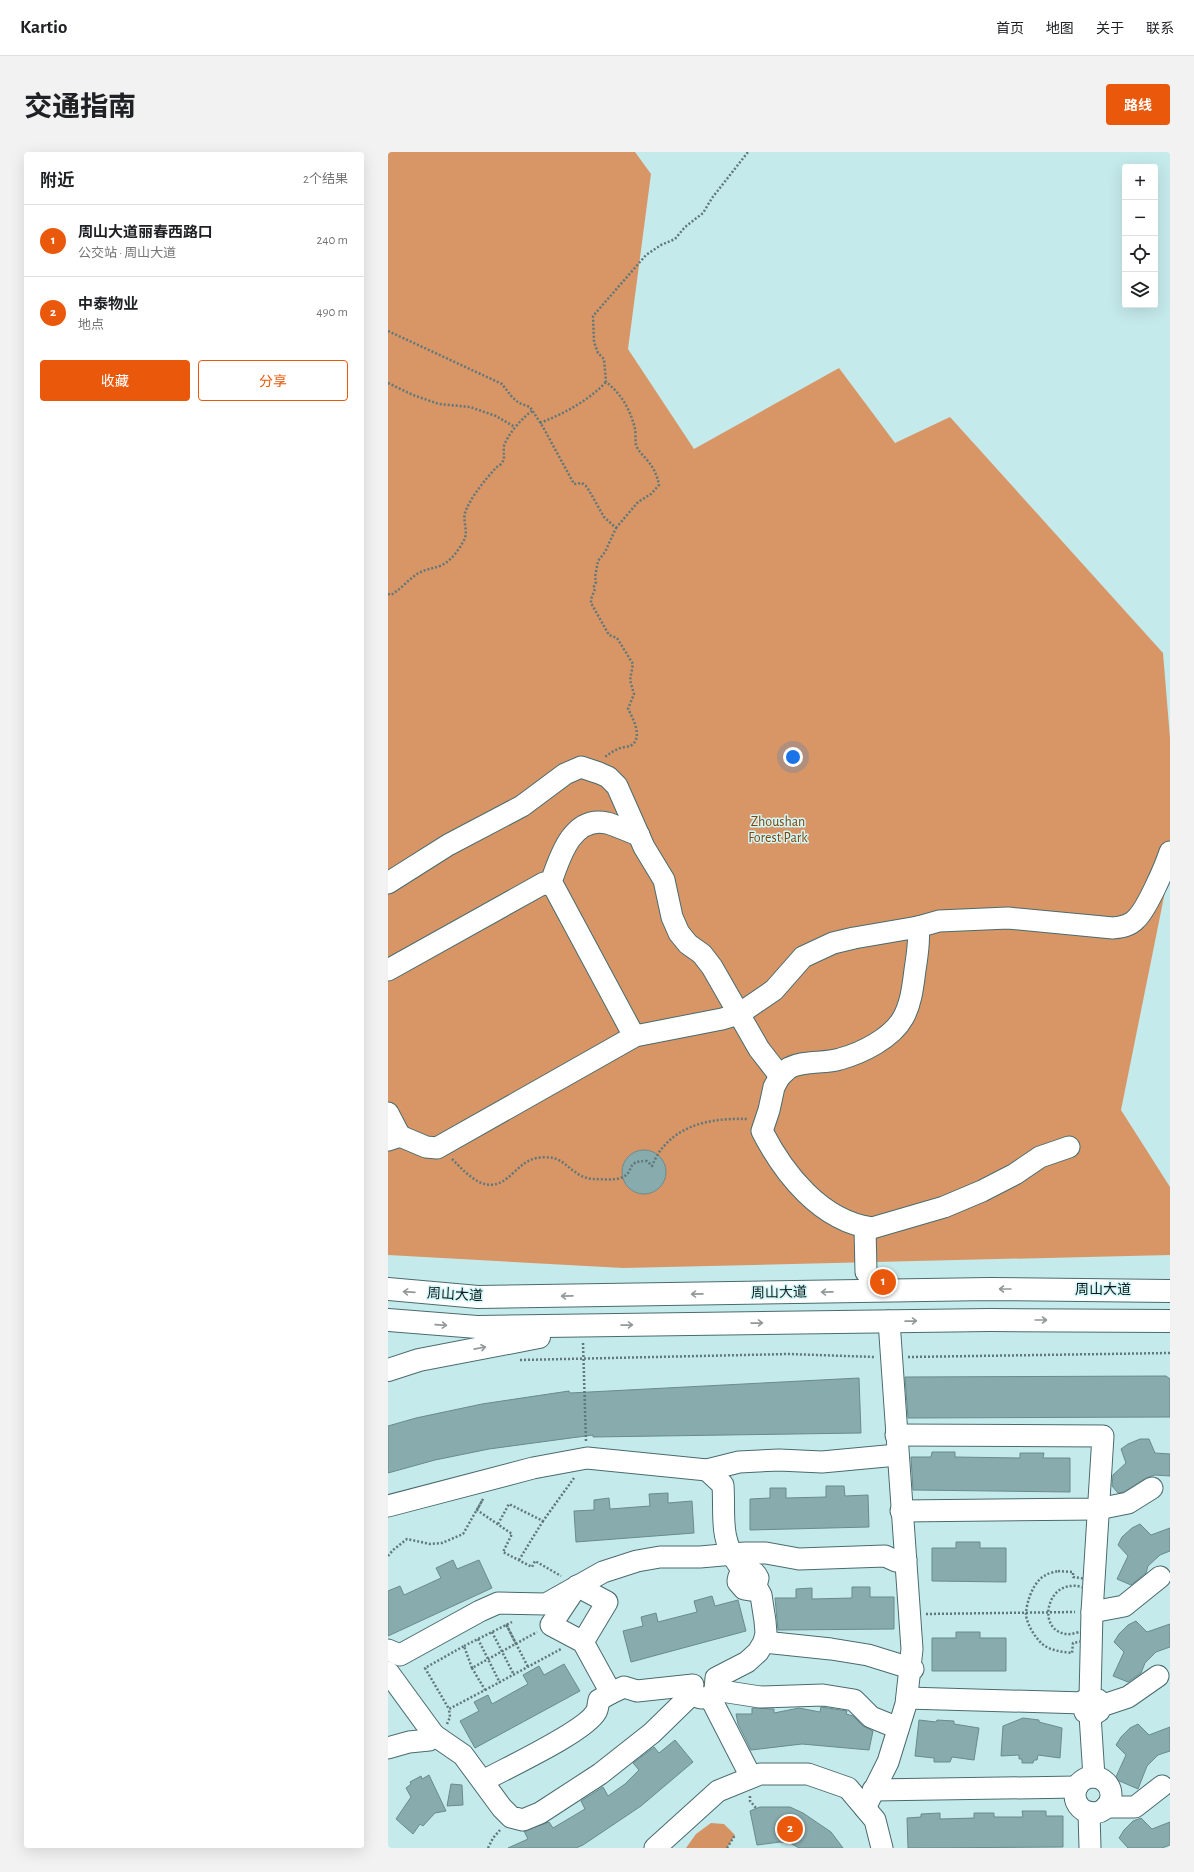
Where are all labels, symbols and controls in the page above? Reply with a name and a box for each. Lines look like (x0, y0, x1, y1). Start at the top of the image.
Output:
text: Kartio (20, 18, 67, 37)
text: 首页 (996, 22, 1024, 36)
text: 地图 (1046, 22, 1074, 36)
text: 关于 (1096, 22, 1124, 36)
text: 联系 (1146, 22, 1174, 36)
button: 路线 (1106, 84, 1170, 125)
text: 交通指南 (24, 94, 136, 122)
map controls (1122, 164, 1158, 308)
button: + (1122, 164, 1158, 200)
text: 附近 (40, 172, 74, 189)
text: 2个结果 (303, 173, 348, 186)
button: − (1122, 200, 1158, 236)
text: 周山大道丽春西路口 (78, 225, 213, 240)
text: 1 (51, 234, 55, 247)
text: 240 m (316, 234, 348, 247)
button: locate (1122, 236, 1158, 272)
text: 公交站 · 周山大道 (78, 247, 176, 260)
button: layers (1122, 272, 1158, 308)
text: 中泰物业 (78, 297, 138, 312)
text: 2 (50, 306, 56, 319)
text: 490 m (316, 306, 348, 319)
text: 地点 (78, 319, 104, 332)
button: 收藏 (40, 360, 190, 401)
button: 分享 (198, 360, 348, 401)
your location (783, 747, 803, 767)
park label: Zhoushan Forest Park (748, 815, 808, 845)
pin: 1 (870, 1267, 896, 1297)
street label: 周山大道 (1075, 1282, 1131, 1297)
street label: 周山大道 (751, 1285, 807, 1300)
one-way arrow (999, 1285, 1012, 1293)
street label: 周山大道 (427, 1286, 483, 1303)
one-way arrow (403, 1288, 416, 1295)
one-way arrow (821, 1288, 834, 1296)
one-way arrow (691, 1290, 704, 1298)
one-way arrow (561, 1292, 574, 1300)
one-way arrow (1034, 1316, 1047, 1324)
one-way arrow (904, 1317, 917, 1325)
one-way arrow (750, 1319, 763, 1327)
one-way arrow (434, 1321, 447, 1328)
one-way arrow (620, 1321, 633, 1329)
one-way arrow (474, 1344, 487, 1352)
pin: 2 (777, 1814, 803, 1844)

